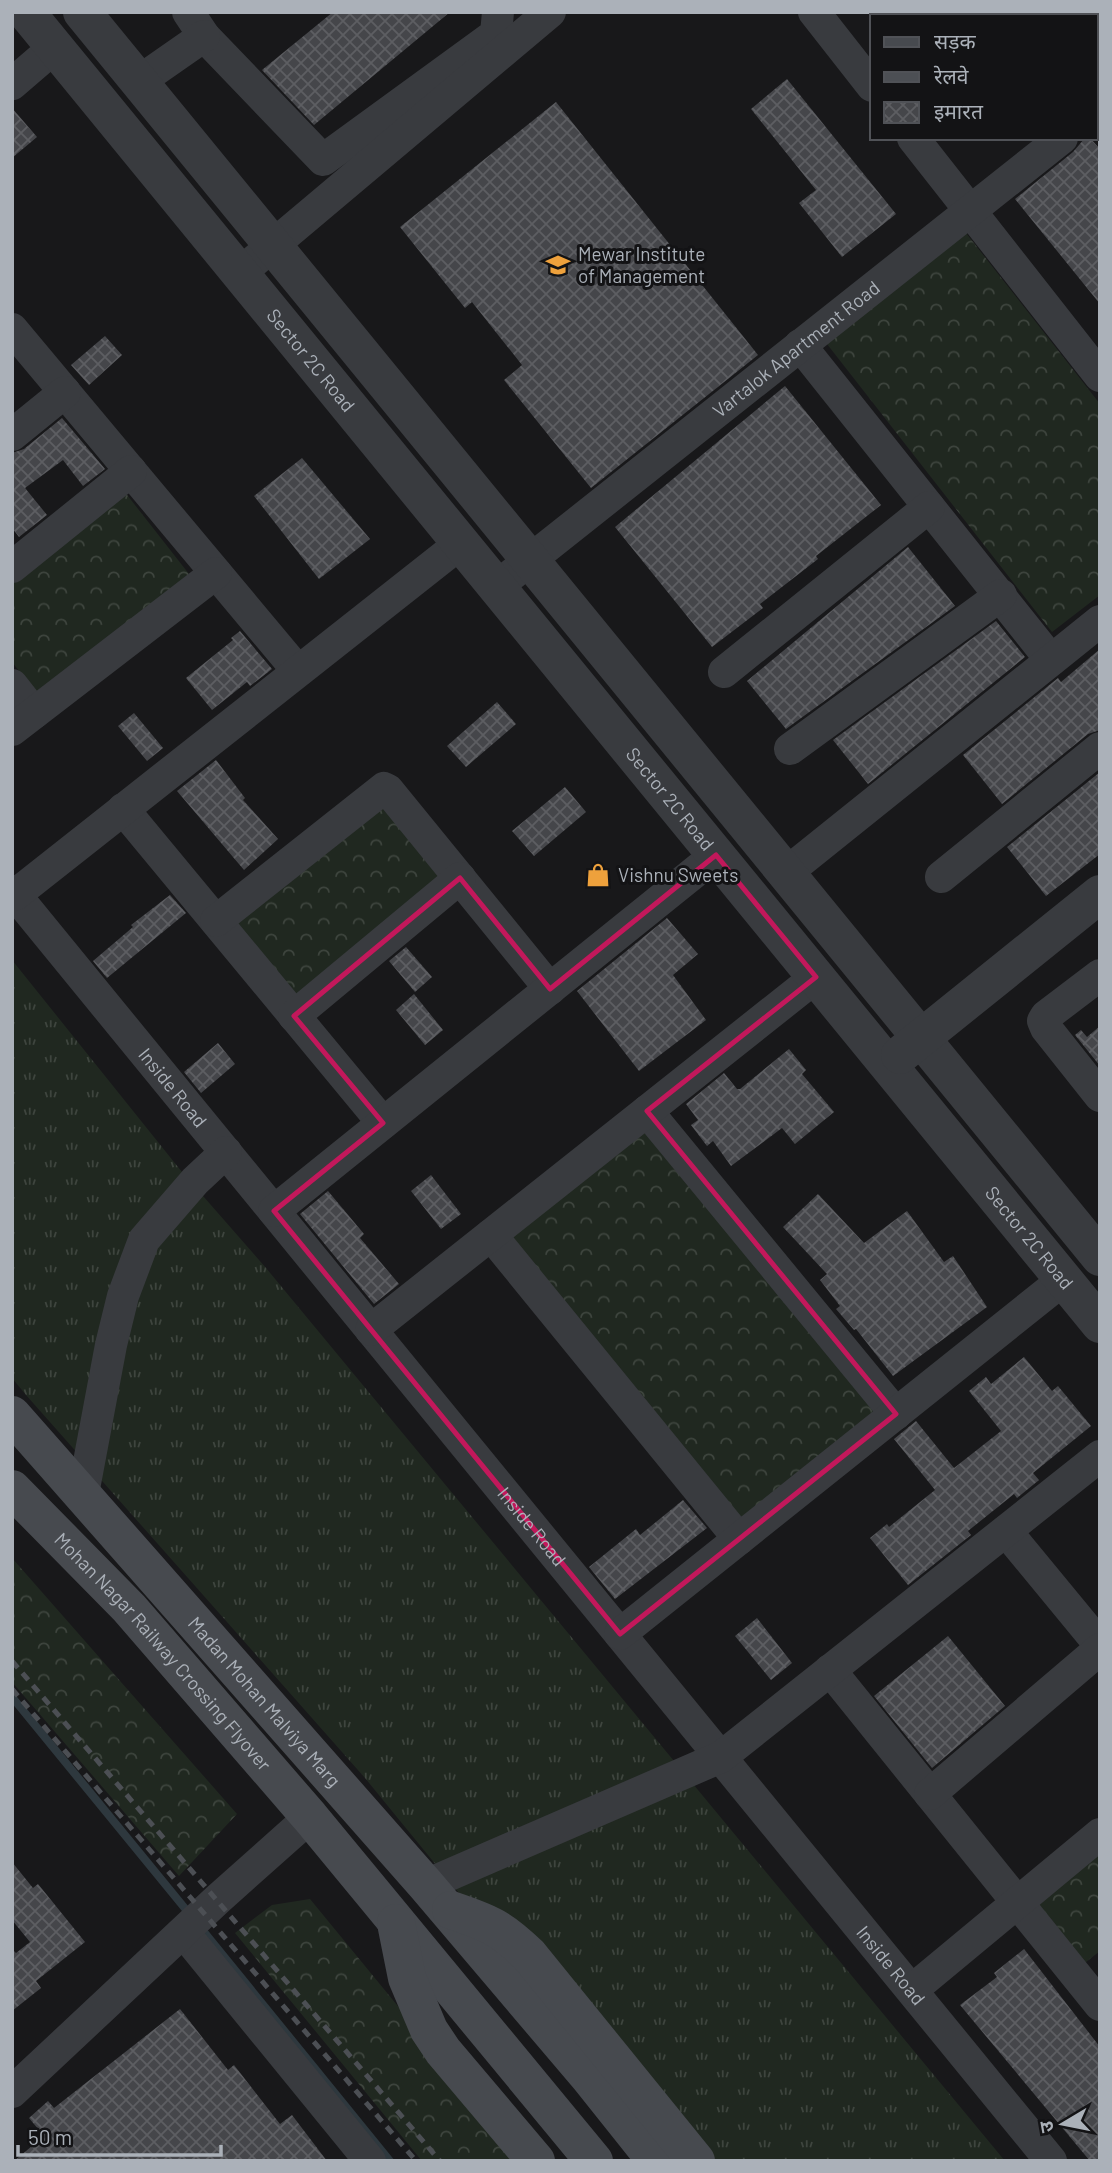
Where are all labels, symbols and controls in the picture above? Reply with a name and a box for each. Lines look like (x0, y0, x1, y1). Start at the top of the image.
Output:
legend (870, 14, 1098, 140)
text: सड़क (934, 28, 976, 53)
text: रेलवे (933, 63, 969, 88)
text: इमारत (934, 98, 984, 123)
place label: Mewar Institute of Management (578, 242, 705, 287)
school or university icon: Mewar Institute of Management (544, 251, 572, 279)
street label: Vartalok Apartment Road (708, 275, 884, 422)
street label: Sector 2C Road (262, 304, 360, 416)
street label: Sector 2C Road (622, 742, 720, 855)
shop icon: Vishnu Sweets (584, 861, 612, 889)
place label: Vishnu Sweets (618, 863, 738, 886)
street label: Inside Road (134, 1043, 212, 1132)
street label: Sector 2C Road (981, 1181, 1079, 1294)
street label: Inside Road (493, 1482, 571, 1570)
street label: Mohan Nagar Railway Crossing Flyover (50, 1527, 277, 1775)
street label: Madan Mohan Malviya Marg (184, 1611, 346, 1791)
street label: Inside Road (852, 1921, 930, 2009)
north arrow (1028, 2089, 1098, 2159)
scale bar (18, 2114, 220, 2158)
text: उ (1033, 2119, 1058, 2135)
text: 50 m (28, 2124, 72, 2149)

